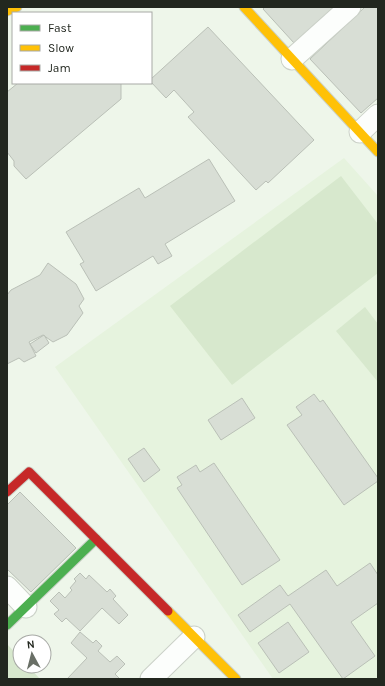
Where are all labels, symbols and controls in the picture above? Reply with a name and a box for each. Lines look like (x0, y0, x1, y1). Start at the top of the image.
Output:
legend (12, 12, 152, 84)
text: Fast (48, 21, 72, 35)
text: Slow (48, 41, 74, 55)
text: Jam (48, 61, 71, 75)
north arrow (12, 634, 52, 674)
text: N (26, 638, 36, 652)

